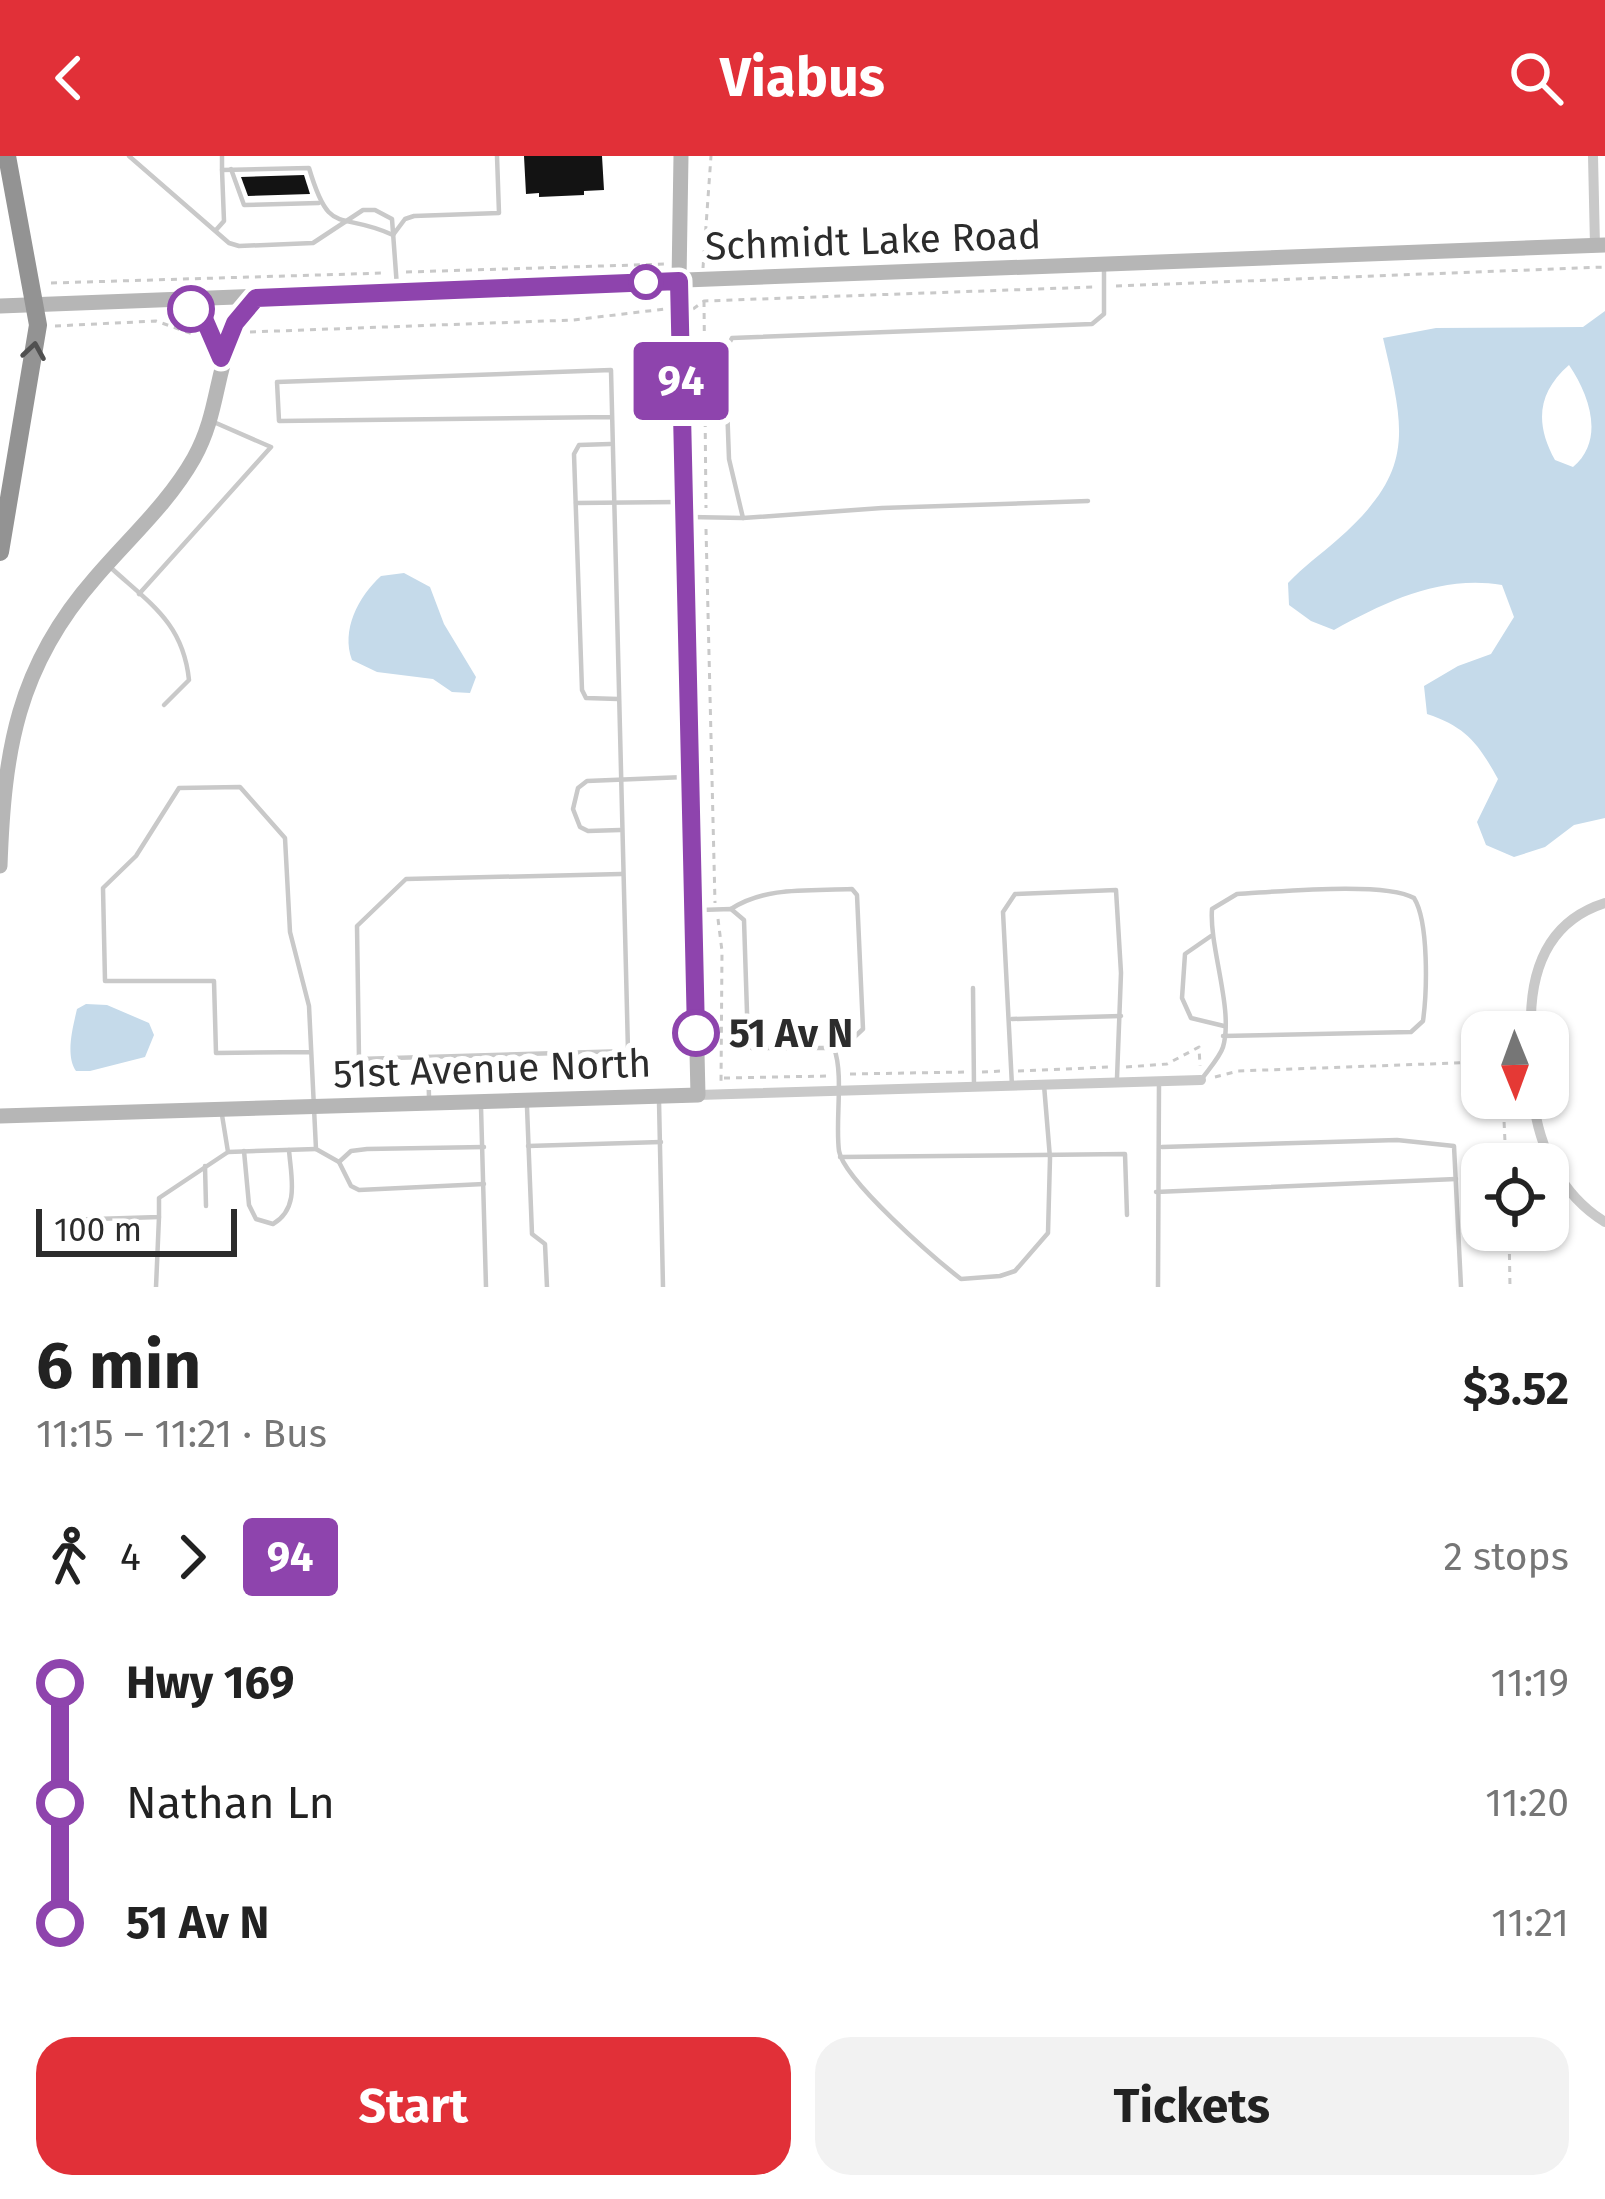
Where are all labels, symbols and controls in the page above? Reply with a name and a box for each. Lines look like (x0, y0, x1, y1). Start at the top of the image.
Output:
icon: back (36, 45, 102, 111)
icon: search (1503, 45, 1569, 111)
text: Viabus (720, 46, 885, 110)
street label: Schmidt Lake Road (704, 212, 1042, 270)
unlabelled marker (630, 266, 662, 298)
unlabelled marker (169, 287, 213, 331)
one-way arrow (20, 341, 45, 361)
line badge: 94 (627, 342, 735, 420)
text: 94 (658, 356, 704, 406)
marker: 51 Av N (674, 1011, 718, 1055)
place label: 51 Av N (729, 1011, 853, 1057)
north arrow (1461, 1011, 1569, 1119)
map controls (1461, 1011, 1569, 1251)
street label: 51st Avenue North (332, 1040, 652, 1098)
button: locate (1461, 1143, 1569, 1251)
scale bar (36, 1203, 237, 1256)
text: 100 m (54, 1210, 142, 1250)
text: 6 min (36, 1326, 201, 1405)
text: $3.52 (1463, 1362, 1569, 1416)
text: 11:15 – 11:21 · Bus (36, 1411, 327, 1457)
icon: walk (36, 1524, 102, 1590)
icon: forward (159, 1524, 225, 1590)
text: 94 (267, 1532, 314, 1582)
text: 4 (120, 1534, 141, 1580)
text: 2 stops (1443, 1534, 1569, 1580)
text: Hwy 169 (126, 1656, 294, 1710)
text: 11:19 (1491, 1660, 1569, 1706)
text: Nathan Ln (126, 1776, 335, 1830)
text: 11:20 (1485, 1780, 1569, 1826)
text: 51 Av N (126, 1896, 269, 1950)
text: 11:21 (1491, 1900, 1569, 1946)
button: Start (36, 2037, 791, 2175)
button: Tickets (815, 2037, 1569, 2175)

